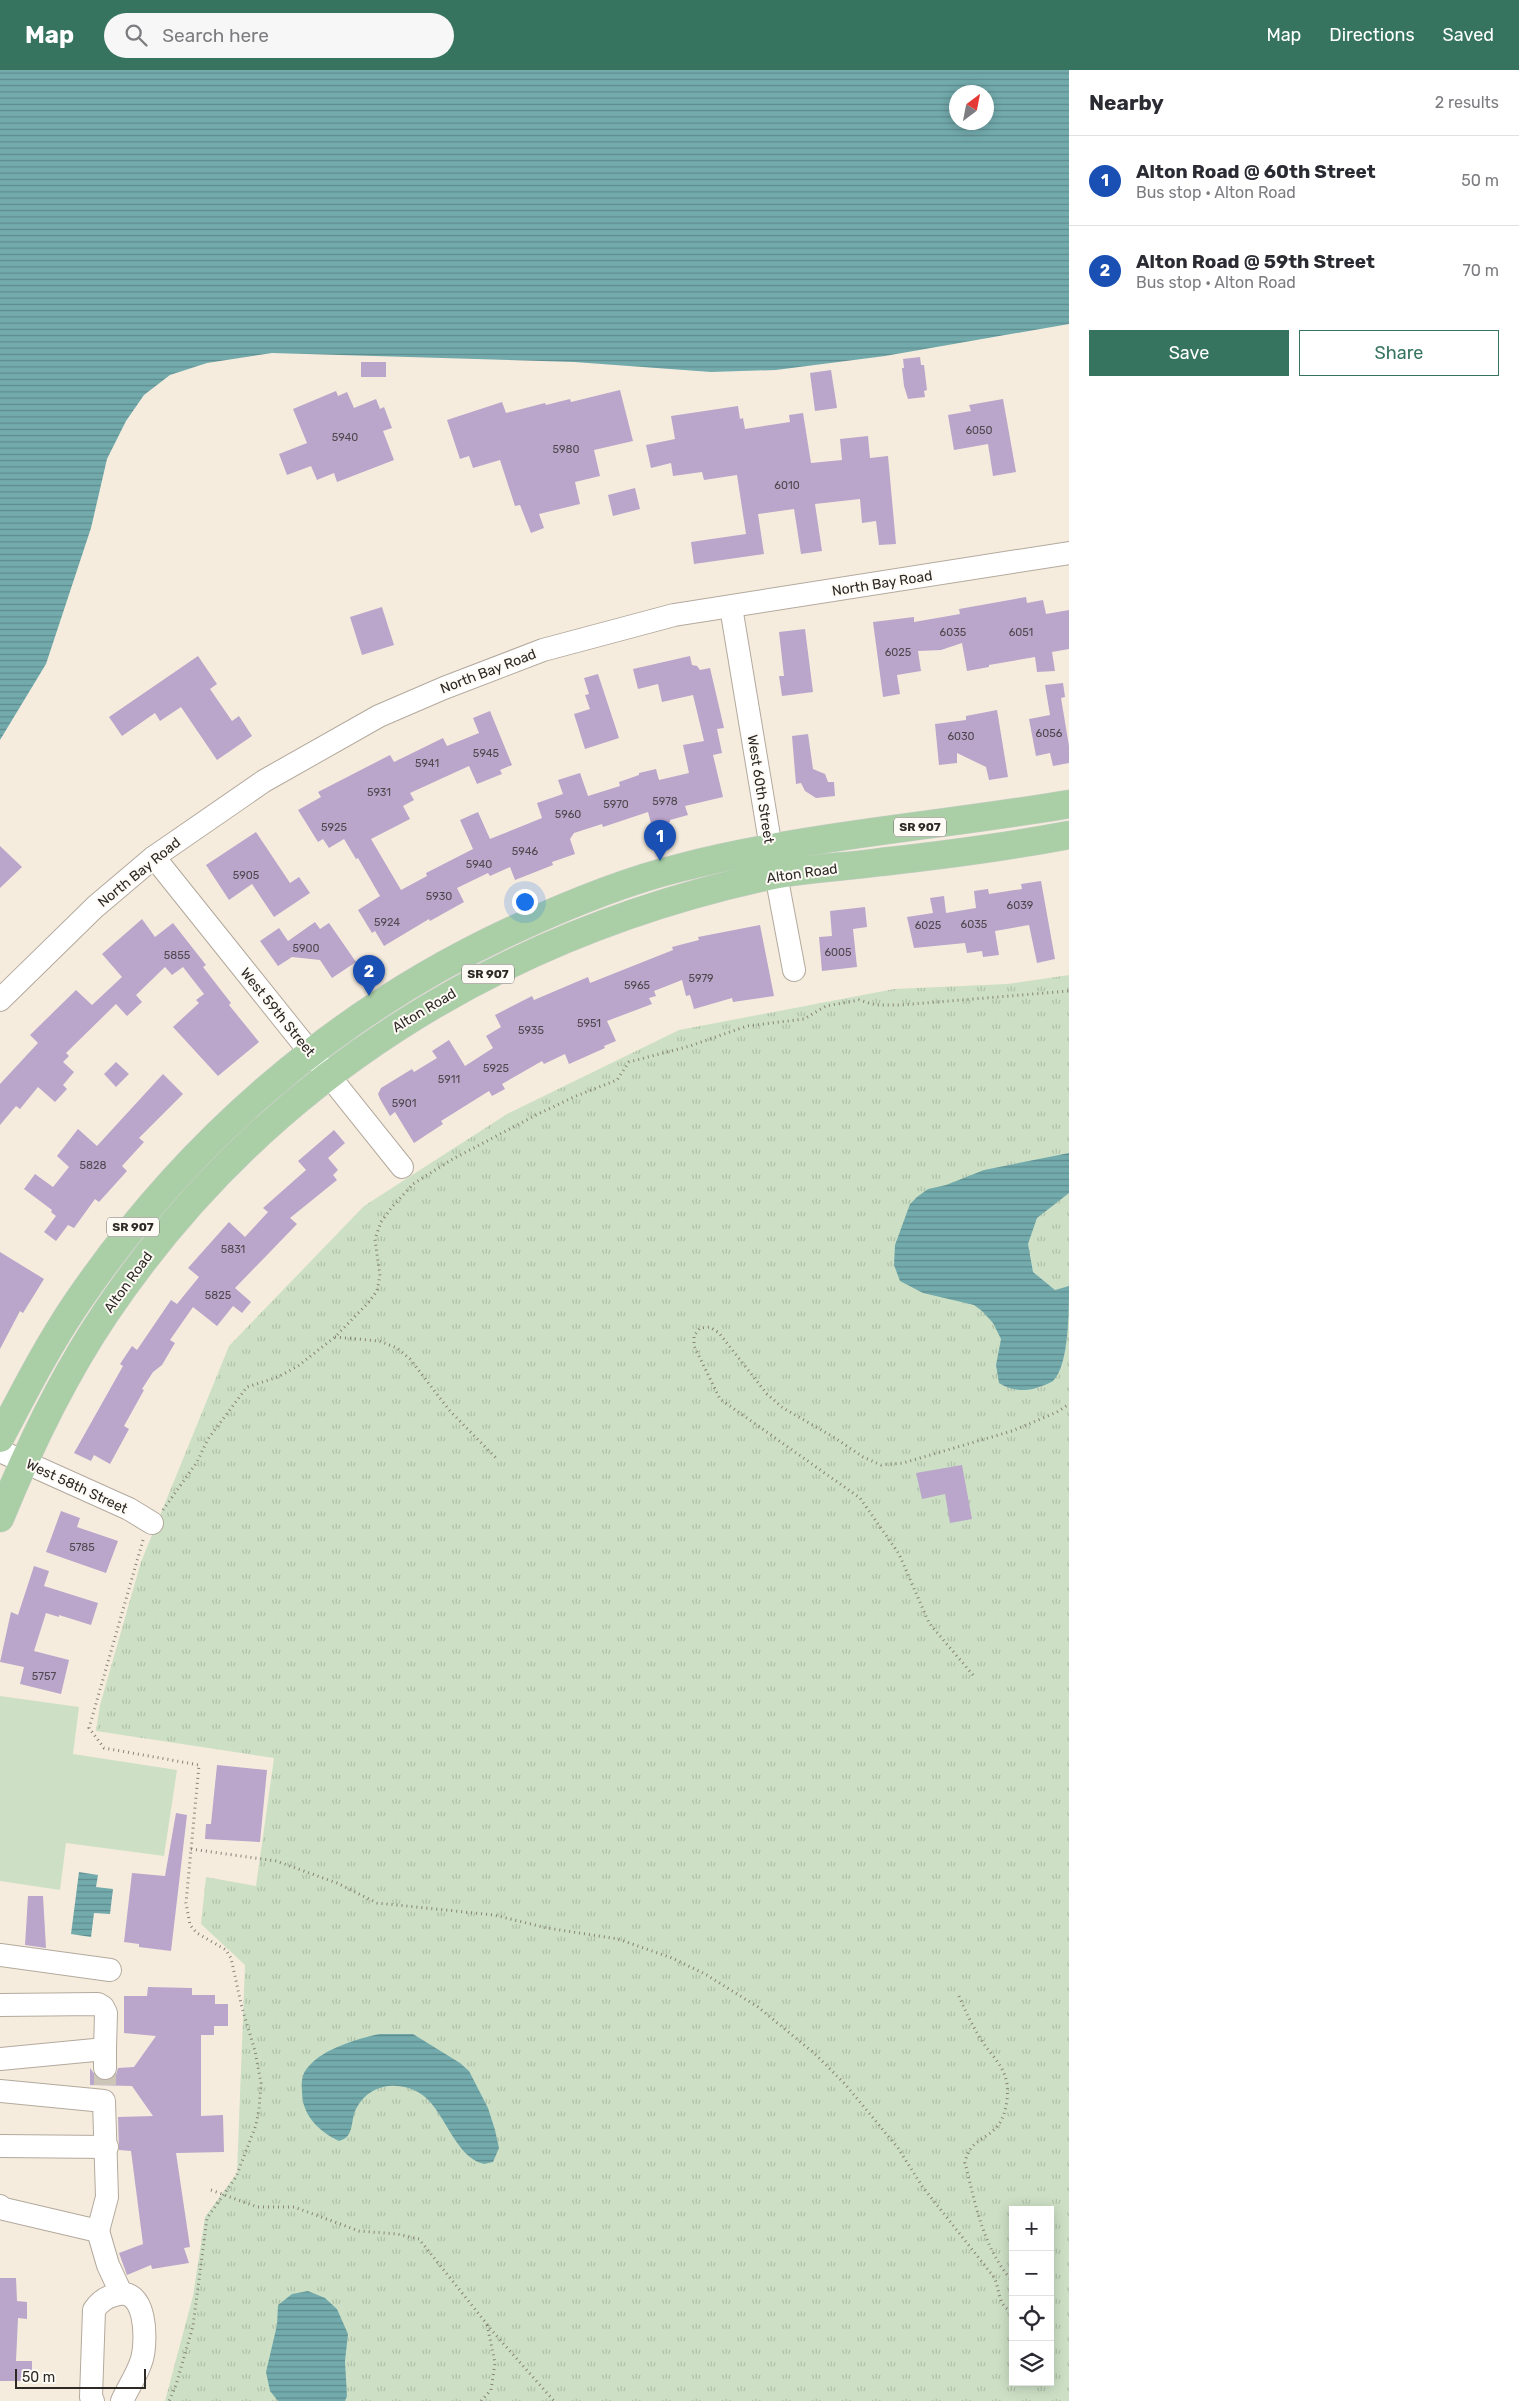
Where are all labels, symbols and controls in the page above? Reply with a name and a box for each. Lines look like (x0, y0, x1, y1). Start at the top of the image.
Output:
search box (104, 13, 454, 58)
text: Map (25, 21, 74, 49)
icon: search (122, 21, 150, 49)
text: Search here (162, 24, 269, 47)
text: Map (1266, 24, 1301, 46)
text: Directions (1329, 24, 1415, 46)
text: Saved (1443, 24, 1494, 46)
north arrow (949, 85, 994, 130)
text: Nearby (1089, 90, 1164, 115)
text: 2 results (1435, 93, 1499, 112)
text: Alton Road @ 60th Street (1136, 160, 1376, 183)
text: 1 (1101, 171, 1109, 190)
text: 50 m (1461, 171, 1499, 190)
text: Bus stop · Alton Road (1136, 183, 1296, 202)
text: Alton Road @ 59th Street (1136, 250, 1375, 273)
text: 2 (1100, 261, 1110, 280)
text: 70 m (1462, 261, 1499, 280)
text: Bus stop · Alton Road (1136, 273, 1296, 292)
button: Save (1089, 330, 1289, 376)
button: Share (1299, 330, 1499, 376)
house number: 6050 (965, 424, 993, 437)
house number: 5940 (332, 431, 358, 444)
house number: 5980 (552, 443, 580, 456)
house number: 6010 (774, 479, 800, 492)
street label: North Bay Road (831, 567, 933, 600)
house number: 6035 (940, 626, 967, 639)
house number: 6051 (1009, 626, 1033, 639)
street label: North Bay Road (438, 645, 539, 698)
house number: 6025 (885, 646, 912, 659)
house number: 6056 (1036, 727, 1063, 740)
house number: 6030 (947, 730, 975, 743)
street label: West 60th Street (744, 733, 778, 845)
house number: 5945 (473, 747, 500, 760)
house number: 5941 (415, 757, 439, 770)
house number: 5931 (367, 786, 391, 799)
house number: 5978 (652, 795, 678, 808)
house number: 5970 (603, 798, 629, 811)
house number: 5960 (555, 808, 581, 821)
road number: SR 907 (894, 818, 946, 836)
pin: 1 (644, 820, 676, 861)
house number: 5925 (321, 821, 347, 834)
street label: North Bay Road (95, 834, 184, 911)
house number: 5946 (512, 845, 539, 858)
house number: 5940 (466, 858, 492, 871)
street label: Alton Road (766, 860, 839, 887)
house number: 5905 (233, 869, 260, 882)
your location (512, 889, 538, 915)
house number: 5930 (426, 890, 452, 903)
house number: 6039 (1007, 899, 1033, 912)
house number: 5924 (374, 916, 400, 929)
house number: 6035 (961, 918, 988, 931)
house number: 6025 (915, 919, 942, 932)
house number: 5900 (292, 942, 320, 955)
house number: 6005 (824, 946, 852, 959)
house number: 5855 (164, 949, 191, 962)
pin: 2 (353, 955, 385, 996)
street label: West 59th Street (237, 964, 319, 1061)
road number: SR 907 (462, 964, 514, 984)
house number: 5979 (688, 972, 714, 985)
house number: 5965 (624, 979, 651, 992)
street label: Alton Road (389, 985, 459, 1036)
house number: 5951 (577, 1017, 601, 1030)
house number: 5935 (518, 1024, 544, 1037)
house number: 5925 (483, 1062, 509, 1075)
house number: 5911 (438, 1073, 460, 1086)
house number: 5901 (392, 1097, 416, 1110)
house number: 5828 (80, 1159, 106, 1172)
road number: SR 907 (107, 1218, 159, 1236)
house number: 5831 (221, 1243, 245, 1256)
street label: Alton Road (101, 1248, 156, 1316)
house number: 5825 (205, 1289, 232, 1302)
street label: West 58th Street (23, 1456, 131, 1518)
house number: 5785 (69, 1541, 95, 1554)
house number: 5757 (32, 1670, 57, 1683)
map controls (1009, 2206, 1054, 2386)
button: + (1009, 2206, 1054, 2251)
button: − (1009, 2251, 1054, 2296)
button: locate (1009, 2296, 1054, 2341)
button: layers (1009, 2341, 1054, 2386)
scale bar (15, 2366, 146, 2389)
text: 50 m (22, 2369, 55, 2386)

